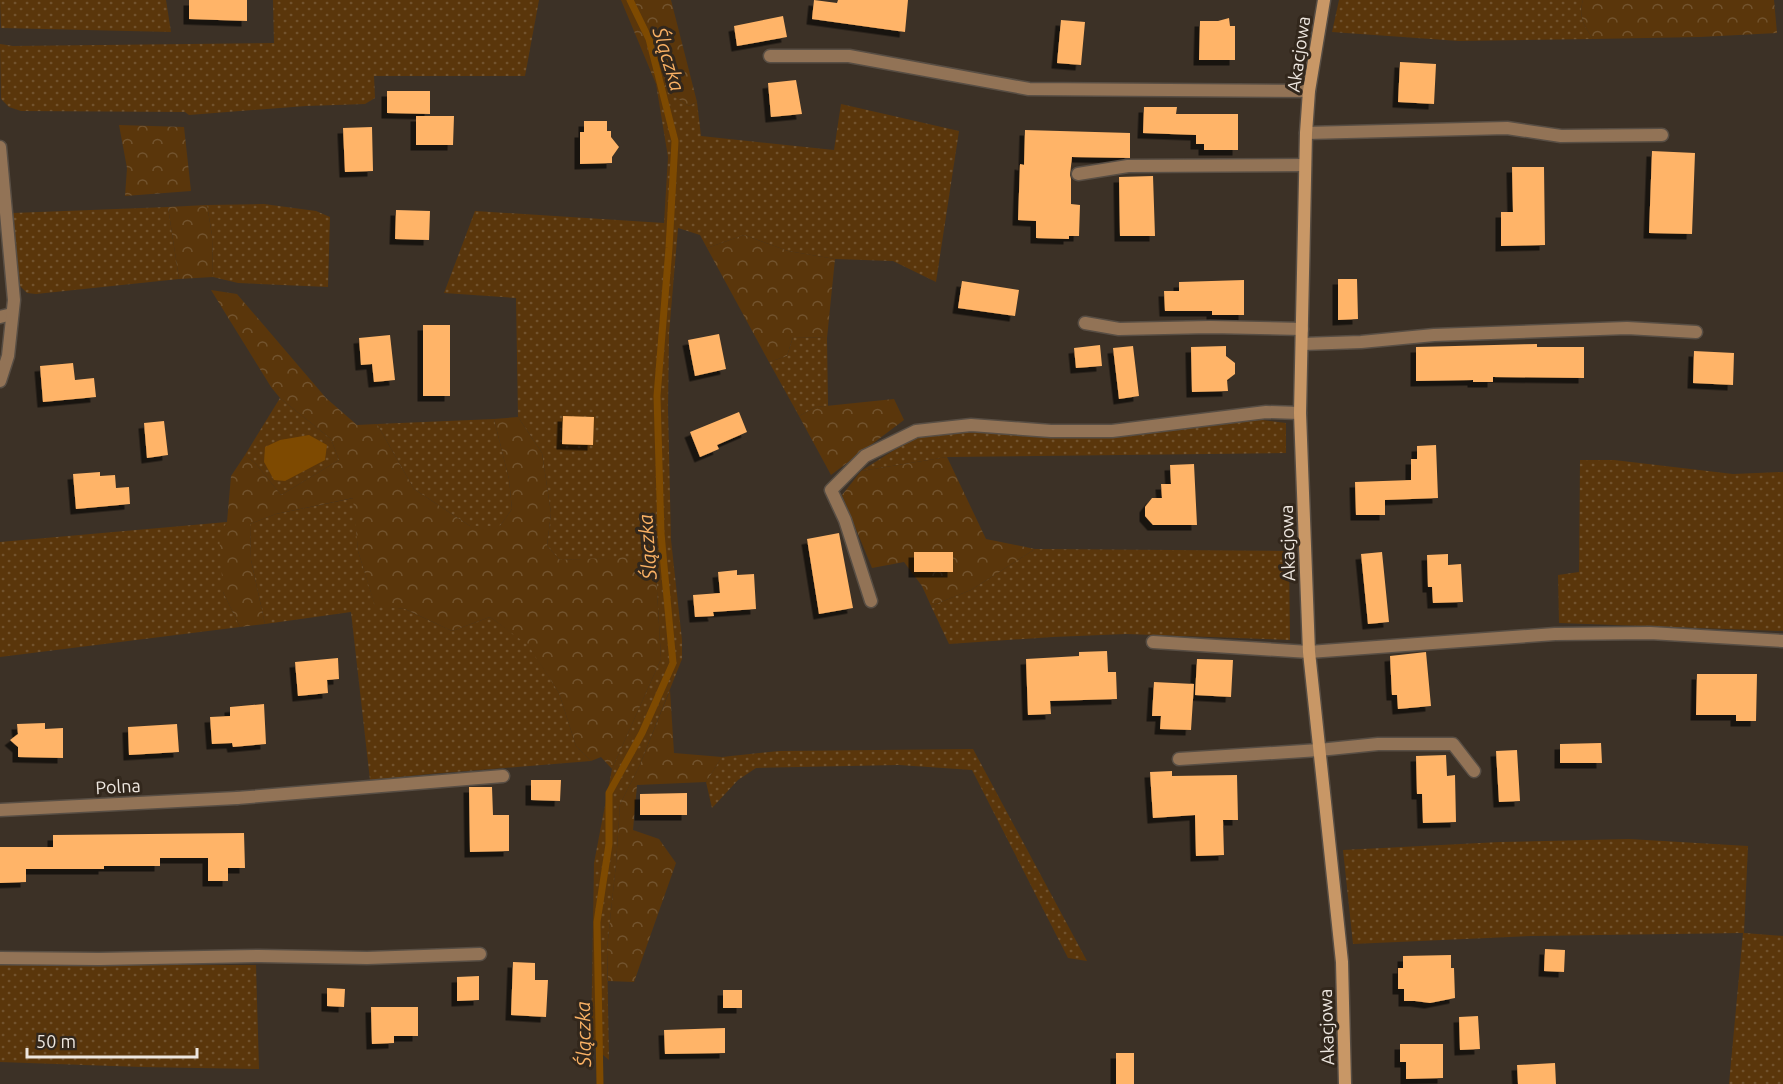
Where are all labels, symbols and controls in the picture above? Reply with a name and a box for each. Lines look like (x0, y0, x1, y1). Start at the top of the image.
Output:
street label: Akacjowa (1283, 15, 1313, 93)
water label: Ślączka (648, 23, 690, 94)
street label: Akacjowa (1276, 504, 1298, 582)
water label: Ślączka (633, 513, 661, 581)
street label: Polna (95, 775, 141, 797)
street label: Akacjowa (1315, 988, 1337, 1066)
water label: Ślączka (571, 1001, 595, 1068)
scale bar (27, 1021, 196, 1059)
text: 50 m (36, 1031, 76, 1051)

